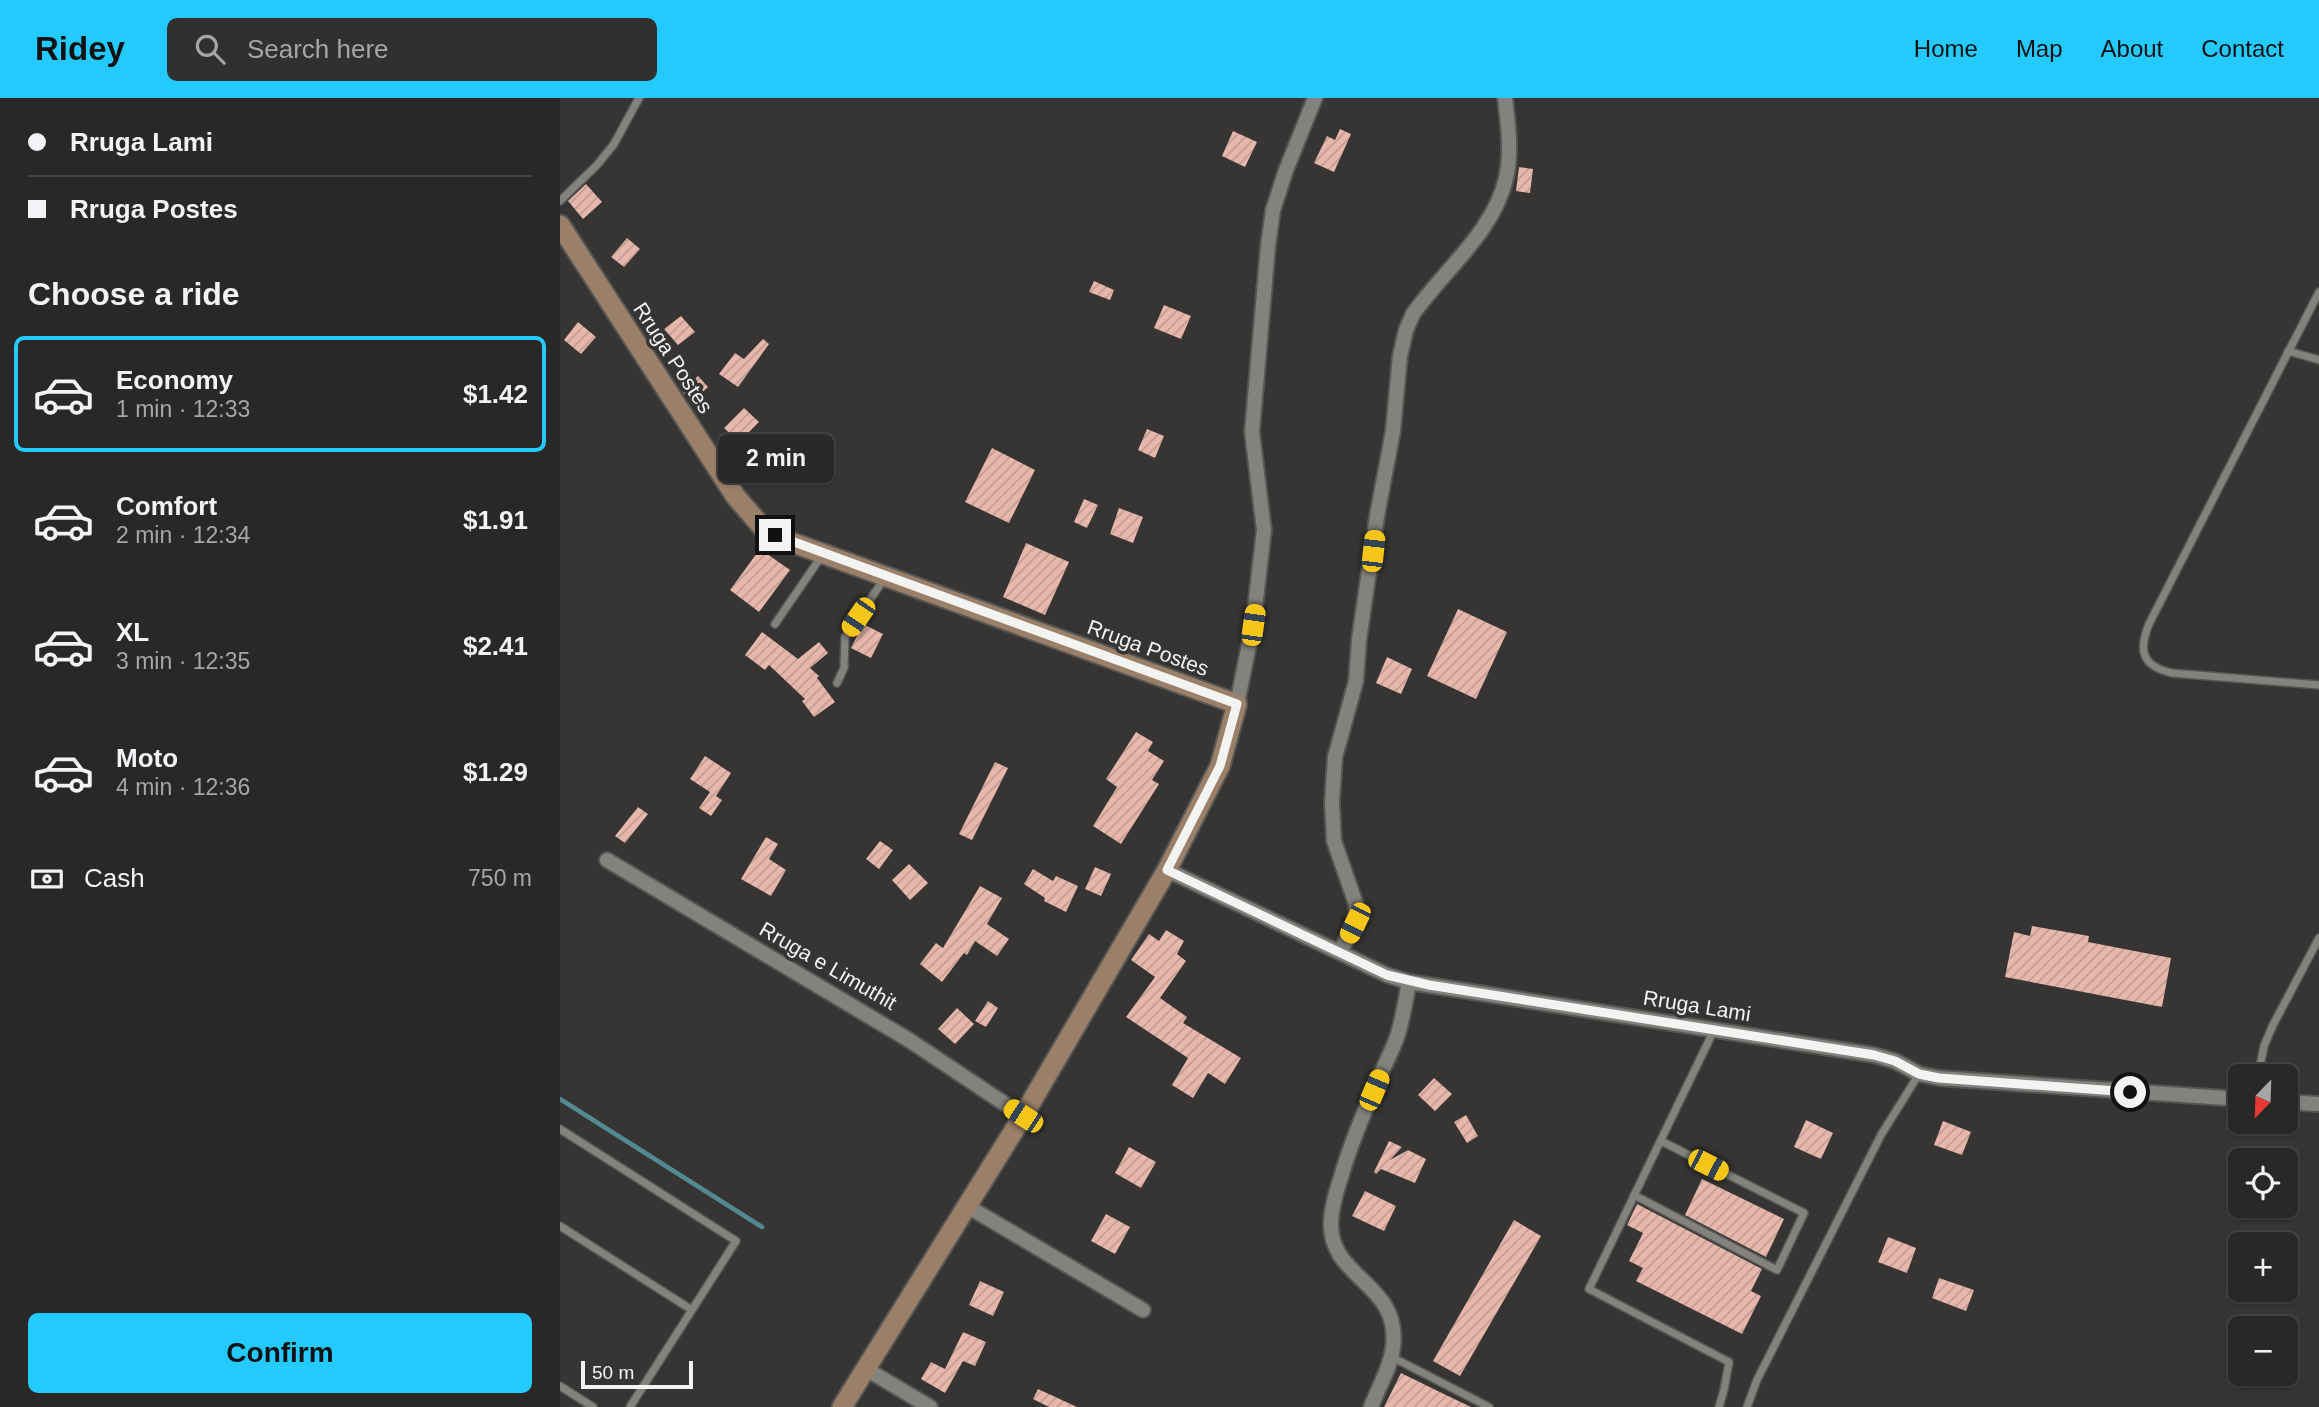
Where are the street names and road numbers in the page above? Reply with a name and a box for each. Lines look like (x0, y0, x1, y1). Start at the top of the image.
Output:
street label: Rruga Postes (629, 298, 718, 417)
street label: Rruga Postes (1084, 615, 1212, 680)
street label: Rruga e Limuthit (756, 917, 901, 1014)
street label: Rruga Lami (1642, 986, 1752, 1025)

